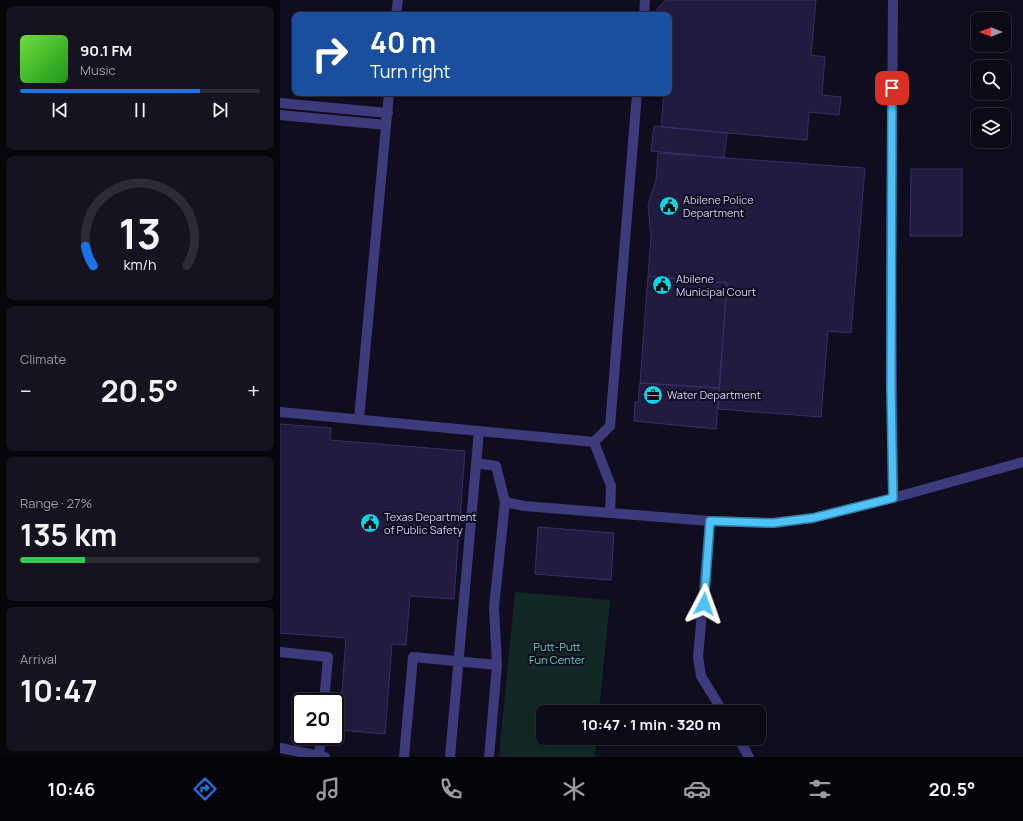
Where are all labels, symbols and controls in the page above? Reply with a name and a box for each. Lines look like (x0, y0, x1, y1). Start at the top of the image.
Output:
north arrow (971, 12, 1011, 52)
map controls (971, 12, 1011, 148)
text: 40 m (370, 23, 436, 61)
icon: right (304, 28, 356, 80)
text: 90.1 FM (80, 40, 132, 61)
text: Turn right (370, 59, 451, 83)
button: search (971, 60, 1011, 100)
text: Music (80, 61, 116, 79)
pin (875, 71, 909, 105)
icon: arrive (881, 77, 903, 99)
icon: previous (49, 99, 71, 121)
icon: pause (129, 99, 151, 121)
icon: next (209, 99, 231, 121)
button: layers (971, 108, 1011, 148)
place label: Abilene Police Department (683, 192, 754, 220)
public building icon: Abilene Police Department (658, 195, 680, 217)
text: 13 (119, 205, 161, 261)
text: km/h (123, 255, 157, 274)
place label: Abilene Municipal Court (676, 271, 756, 299)
public building icon: Abilene Municipal Court (651, 274, 673, 296)
text: Climate (20, 350, 66, 368)
text: 20.5° (101, 370, 179, 411)
text: − (20, 376, 32, 406)
text: + (247, 376, 260, 406)
office icon: Water Department (642, 384, 664, 406)
place label: Water Department (667, 387, 761, 402)
text: Range · 27% (20, 494, 92, 512)
place label: Texas Department of Public Safety (384, 509, 477, 537)
public building icon: Texas Department of Public Safety (359, 512, 381, 534)
text: 135 km (20, 514, 117, 555)
position arrow (683, 583, 725, 625)
park label: Putt-Putt Fun Center (529, 639, 585, 667)
text: Arrival (20, 650, 57, 668)
text: 10:47 (20, 670, 97, 711)
speed limit sign: 20 (292, 693, 344, 745)
text: 10:47 · 1 min · 320 m (581, 714, 721, 735)
icon: directions (191, 775, 219, 803)
icon: music (314, 775, 342, 803)
icon: phone (437, 775, 465, 803)
icon: climate (560, 775, 588, 803)
icon: car (683, 775, 711, 803)
icon: filters (806, 775, 834, 803)
text: 10:46 (48, 777, 96, 801)
text: 20.5° (929, 777, 975, 801)

